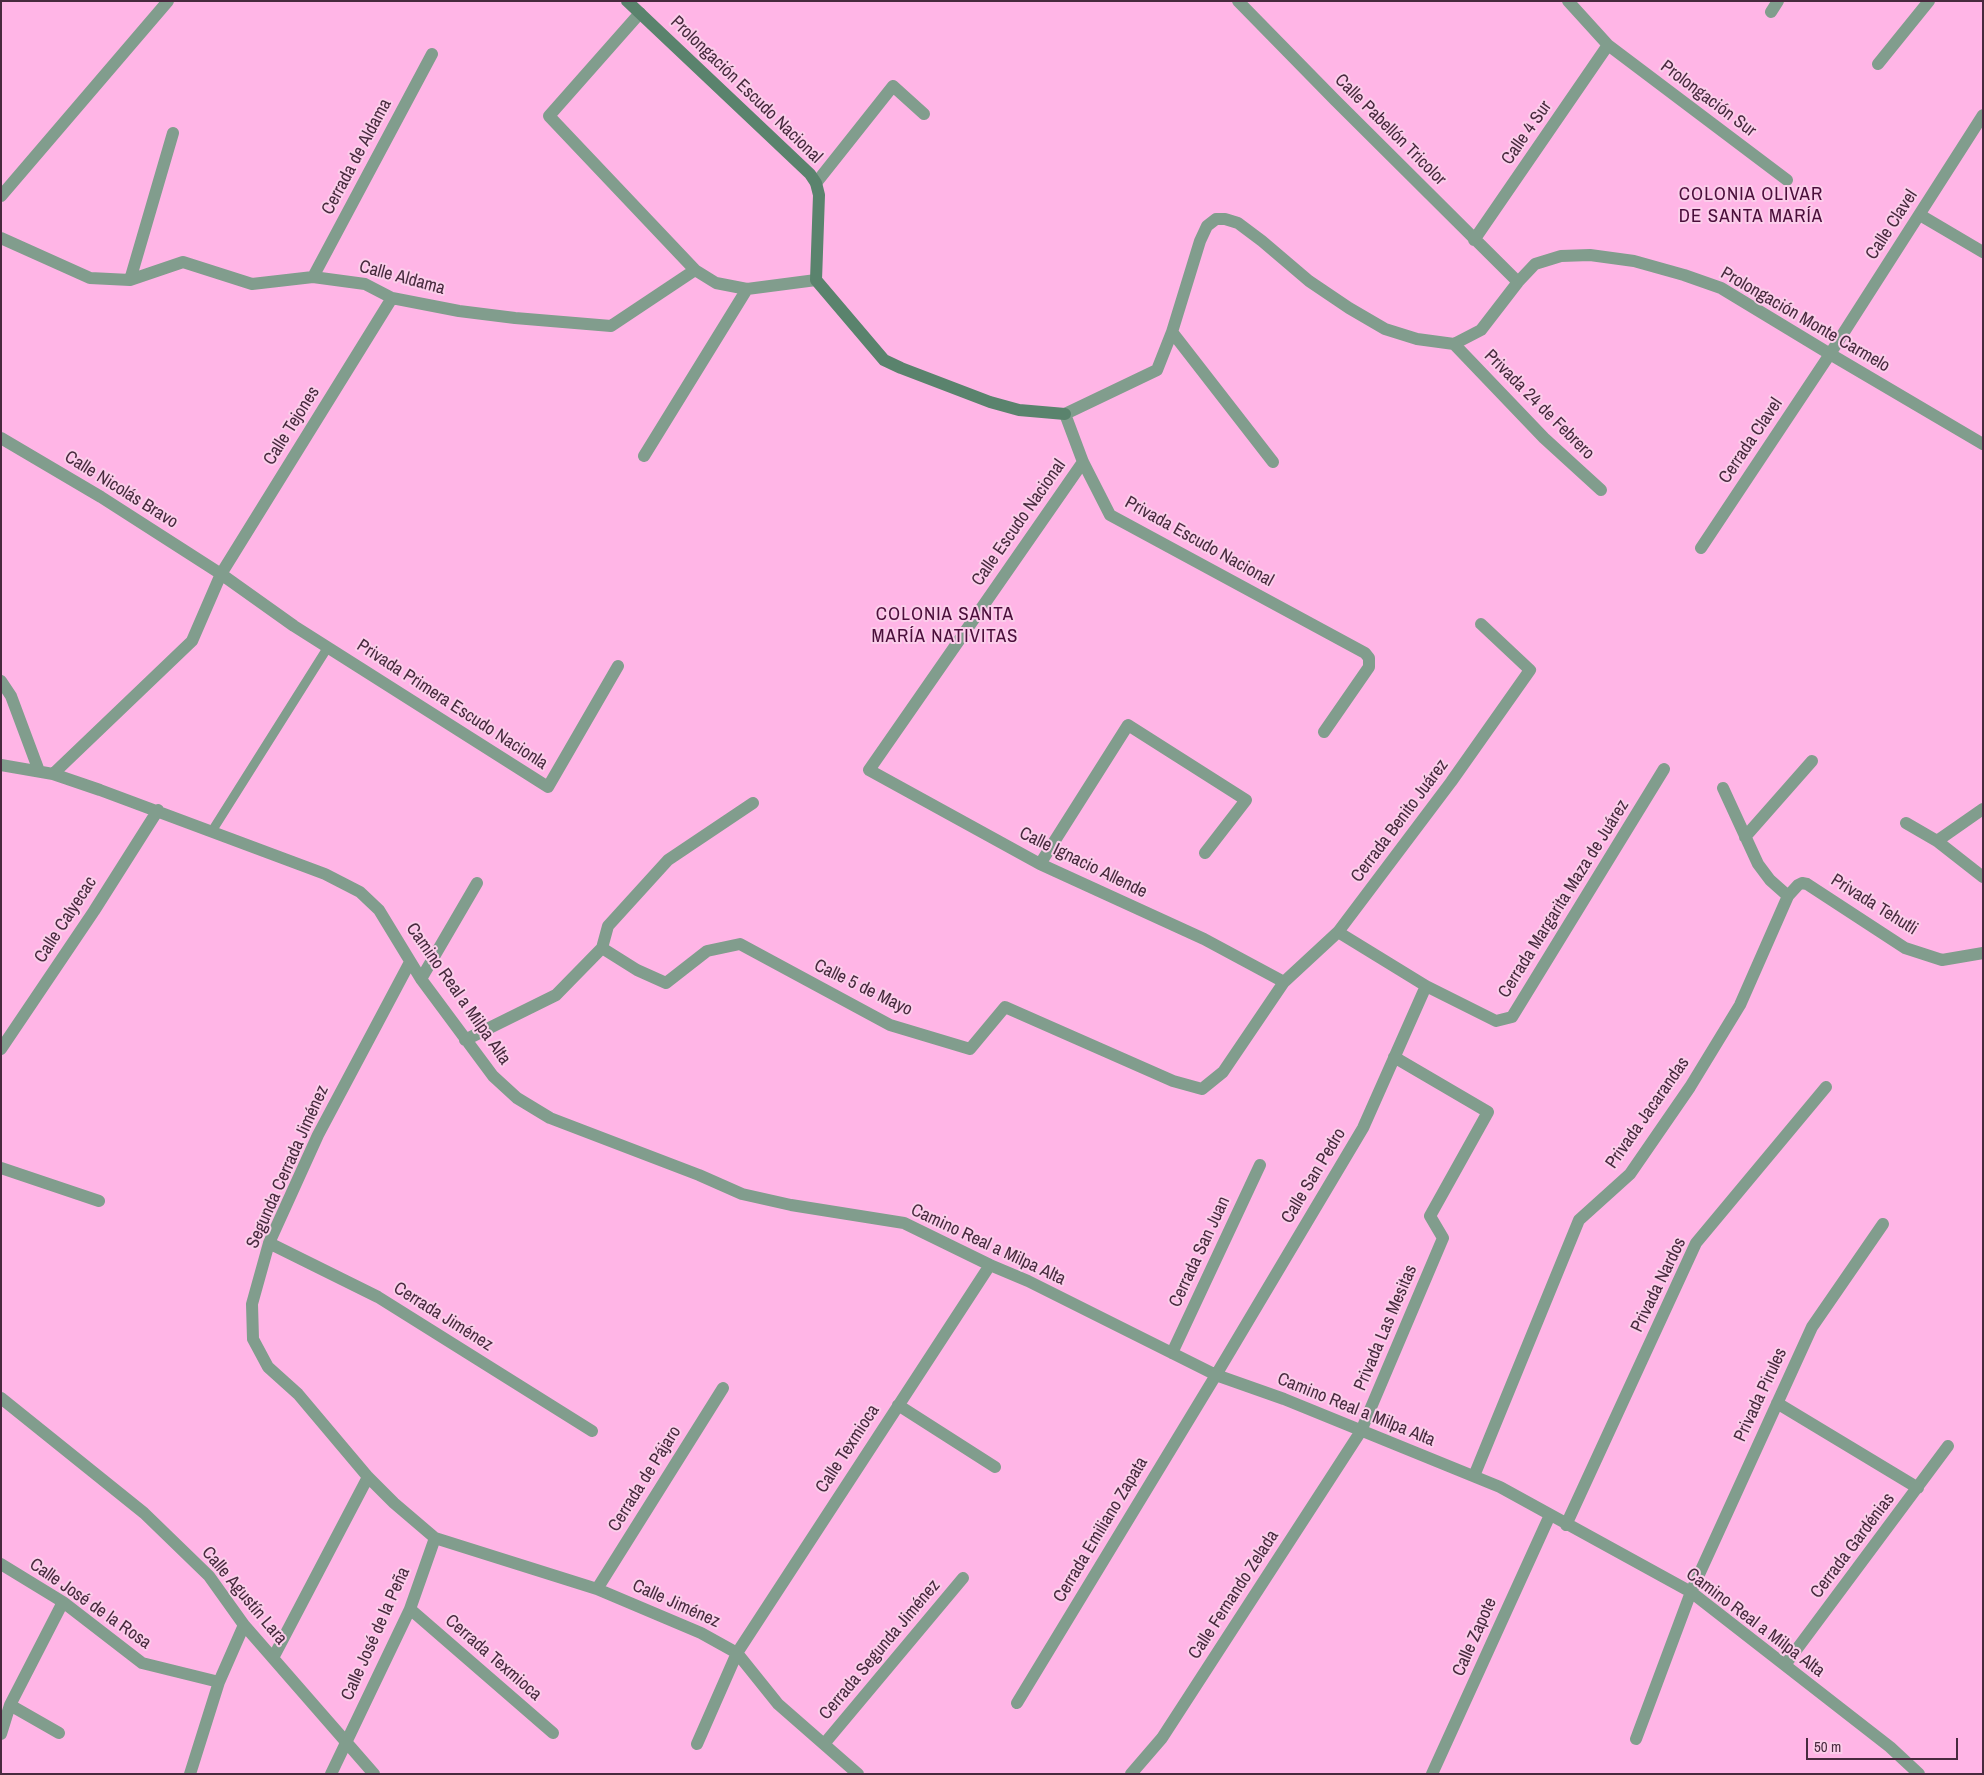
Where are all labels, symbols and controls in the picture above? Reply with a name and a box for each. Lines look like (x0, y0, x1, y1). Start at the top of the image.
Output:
street label: Prolongación Escudo Nacional (666, 12, 826, 168)
street label: Prolongación Sur (1656, 56, 1760, 142)
street label: Calle Pabellón Tricolor (1330, 70, 1450, 190)
street label: Cerrada de Aldama (317, 95, 397, 219)
street label: Calle 4 Sur (1497, 97, 1557, 169)
district label: COLONIA OLIVAR DE SANTA MARÍA (1677, 184, 1825, 228)
street label: Calle Clavel (1862, 186, 1922, 264)
street label: Calle Aldama (357, 256, 447, 300)
street label: Prolongación Monte Carmelo (1716, 263, 1894, 377)
street label: Privada 24 de Febrero (1479, 345, 1599, 465)
street label: Calle Tejones (259, 383, 325, 469)
street label: Cerrada Clavel (1715, 394, 1787, 488)
street label: Calle Nicolás Bravo (60, 447, 182, 533)
street label: Calle Escudo Nacional (967, 456, 1071, 590)
street label: Privada Escudo Nacional (1121, 492, 1277, 592)
district label: COLONIA SANTA MARÍA NATIVITAS (870, 604, 1020, 648)
street label: Privada Primera Escudo Nacionla (353, 635, 551, 775)
street label: Cerrada Benito Juárez (1347, 755, 1453, 887)
street label: Cerrada Margarita Maza de Juárez (1494, 796, 1634, 1002)
street label: Calle Ignacio Allende (1016, 823, 1150, 903)
street label: Privada Tehutli (1827, 870, 1921, 940)
street label: Calle Calyecac (30, 873, 102, 967)
street label: Camino Real a Milpa Alta (401, 919, 515, 1069)
street label: Calle 5 de Mayo (810, 955, 916, 1021)
street label: Privada Jacarandas (1602, 1053, 1694, 1173)
street label: Segunda Cerrada Jiménez (242, 1082, 334, 1252)
street label: Calle San Pedro (1277, 1124, 1351, 1228)
street label: Cerrada San Juan (1165, 1193, 1235, 1311)
street label: Camino Real a Milpa Alta (907, 1200, 1069, 1290)
street label: Privada Nardos (1627, 1234, 1691, 1336)
street label: Privada Las Mesitas (1350, 1262, 1422, 1394)
street label: Cerrada Jiménez (389, 1278, 497, 1356)
street label: Privada Pirules (1730, 1345, 1792, 1445)
street label: Camino Real a Milpa Alta (1274, 1368, 1438, 1452)
street label: Calle Texmioca (811, 1401, 885, 1497)
street label: Cerrada de Pájaro (604, 1422, 686, 1536)
street label: Cerrada Emiliano Zapata (1049, 1453, 1153, 1607)
street label: Cerrada Gardénias (1806, 1489, 1900, 1603)
street label: Calle Fernando Zelada (1184, 1526, 1284, 1664)
street label: Calle Agustín Lara (197, 1543, 291, 1649)
street label: Calle José de la Rosa (25, 1554, 155, 1654)
street label: Calle José de la Peña (337, 1564, 415, 1704)
street label: Camino Real a Milpa Alta (1681, 1564, 1829, 1682)
street label: Calle Jiménez (629, 1575, 723, 1633)
street label: Cerrada Segunda Jiménez (815, 1575, 945, 1725)
street label: Calle Zapote (1448, 1594, 1502, 1680)
street label: Cerrada Texmioca (440, 1610, 546, 1706)
scale bar (1809, 1728, 1962, 1760)
text: 50 m (1814, 1736, 1841, 1757)

